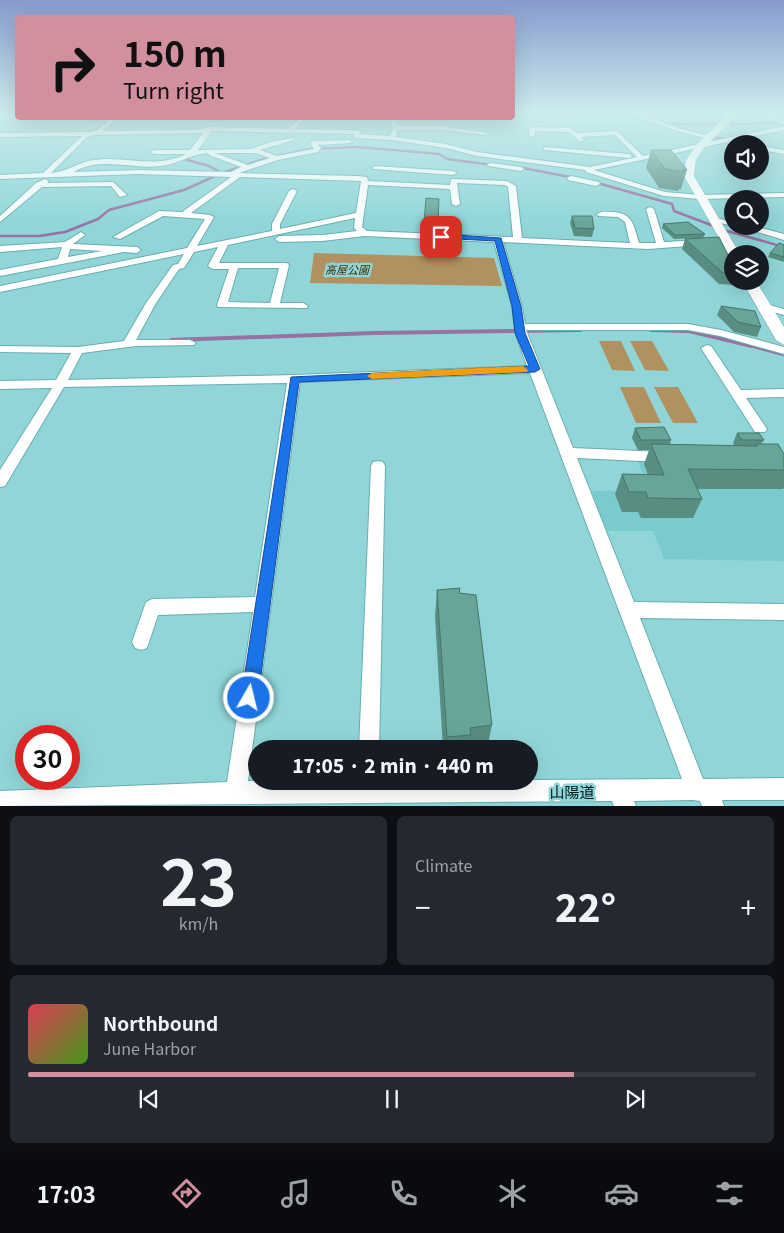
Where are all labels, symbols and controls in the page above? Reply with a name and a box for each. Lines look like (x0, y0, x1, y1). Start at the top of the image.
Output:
text: 150 m (123, 26, 227, 77)
icon: right (40, 35, 105, 100)
text: Turn right (123, 73, 224, 105)
map controls (724, 135, 769, 290)
button: sound (724, 135, 769, 180)
button: search (724, 190, 769, 235)
pin (420, 216, 462, 258)
icon: arrive (427, 223, 455, 251)
button: layers (724, 245, 769, 290)
park label: 高屋公園 (325, 261, 371, 277)
position arrow (222, 671, 274, 723)
speed limit sign: 30 (15, 725, 80, 790)
text: 17:05 · 2 min · 440 m (292, 751, 494, 778)
street label: 山陽道 (549, 781, 595, 802)
text: 23 (160, 831, 237, 925)
text: Climate (415, 853, 472, 877)
text: 22° (555, 878, 616, 933)
text: − (415, 886, 431, 926)
text: + (740, 886, 756, 926)
text: km/h (179, 911, 218, 935)
text: Northbound (103, 1009, 218, 1036)
text: June Harbor (103, 1036, 196, 1060)
icon: previous (135, 1085, 163, 1113)
icon: pause (378, 1085, 406, 1113)
icon: next (621, 1085, 649, 1113)
icon: directions (169, 1176, 204, 1211)
icon: music (278, 1176, 313, 1211)
icon: phone (386, 1176, 421, 1211)
icon: climate (495, 1176, 530, 1211)
icon: car (604, 1176, 639, 1211)
icon: filters (712, 1176, 747, 1211)
text: 17:03 (37, 1177, 96, 1209)

